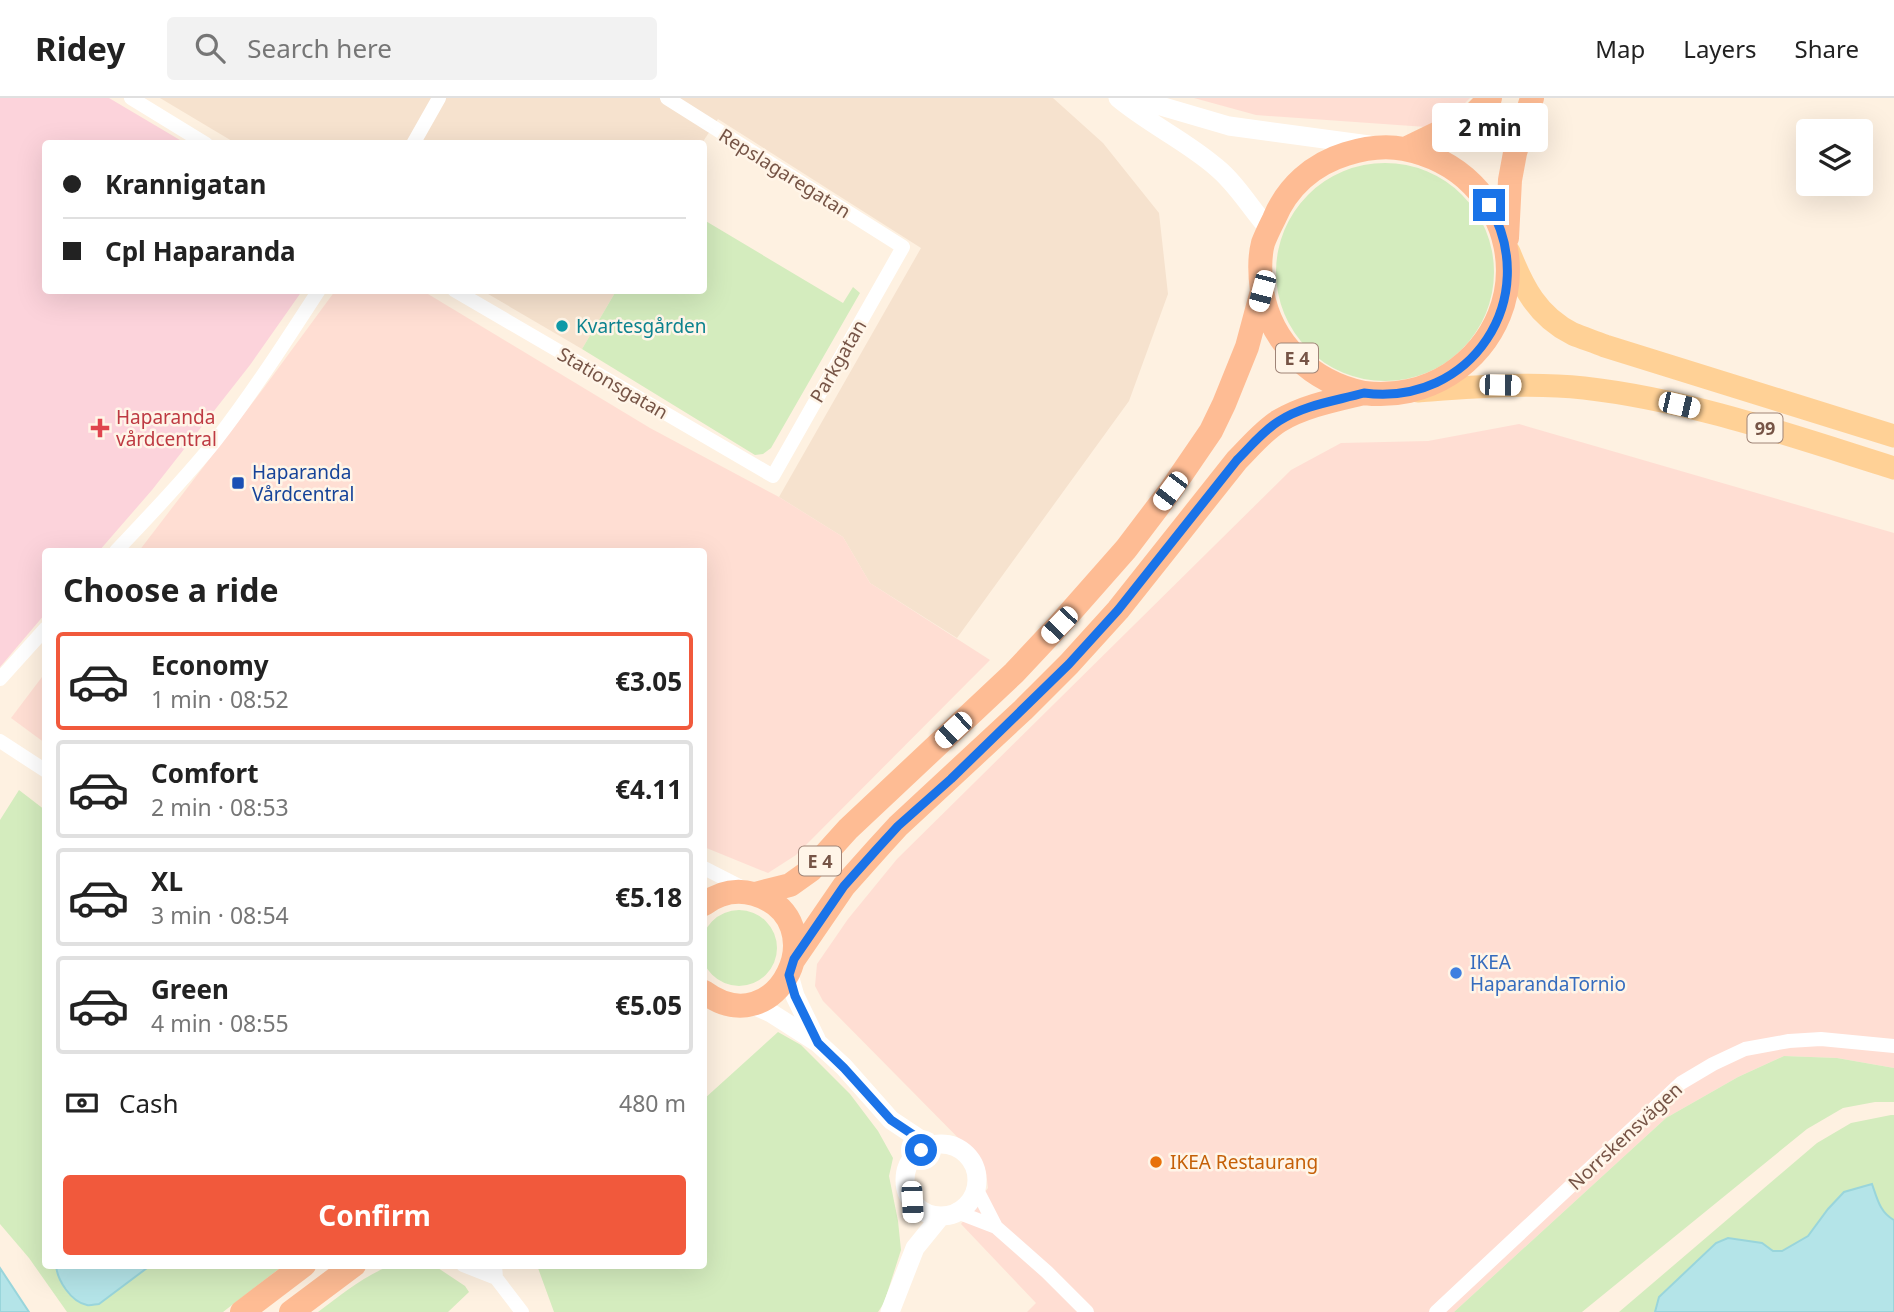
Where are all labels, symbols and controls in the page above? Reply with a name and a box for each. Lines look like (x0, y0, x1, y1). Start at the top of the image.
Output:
search box (167, 17, 657, 80)
text: Ridey (35, 26, 125, 71)
icon: search (191, 29, 229, 67)
text: Search here (247, 30, 392, 66)
text: Map (1595, 32, 1645, 65)
text: Layers (1683, 32, 1757, 65)
text: Share (1795, 32, 1859, 65)
callout: 2 min (1431, 104, 1547, 153)
text: 2 min (1458, 111, 1522, 143)
map controls (1796, 119, 1873, 196)
button: layers (1796, 119, 1873, 196)
street label: Repslagaregatan (714, 122, 856, 224)
text: Krannigatan (105, 166, 266, 202)
route end (1473, 189, 1505, 221)
text: Cpl Haparanda (105, 233, 296, 269)
car (1247, 268, 1278, 314)
place label: Kvartesgården (576, 313, 707, 339)
street label: Parkgatan (804, 315, 872, 407)
marker: Kvartesgården (554, 318, 570, 334)
street label: Stationsgatan (553, 341, 673, 425)
road number: E 4 (1276, 344, 1318, 372)
car (1479, 374, 1522, 396)
car (1657, 390, 1702, 420)
place label: Haparanda vårdcentral (116, 404, 217, 452)
road number: 99 (1748, 414, 1782, 442)
marker: Haparanda vårdcentral (90, 418, 110, 438)
place label: Haparanda Vårdcentral (252, 459, 354, 507)
car (1149, 468, 1192, 514)
marker: Haparanda Vårdcentral (230, 475, 246, 491)
text: Choose a ride (63, 568, 279, 611)
car (1037, 603, 1082, 647)
text: Economy (151, 647, 269, 683)
icon: car (67, 650, 130, 713)
text: €3.05 (615, 663, 682, 699)
text: 1 min · 08:52 (151, 683, 289, 715)
car (931, 708, 976, 752)
text: Comfort (151, 755, 259, 791)
icon: car (67, 758, 130, 821)
text: €4.11 (615, 771, 682, 807)
text: 2 min · 08:53 (151, 791, 289, 823)
road number: E 4 (799, 846, 841, 876)
text: XL (151, 863, 183, 899)
icon: car (67, 866, 130, 929)
text: €5.18 (615, 879, 682, 915)
text: 3 min · 08:54 (151, 899, 289, 931)
place label: IKEA HaparandaTornio (1470, 949, 1626, 997)
marker: IKEA HaparandaTornio (1448, 965, 1464, 981)
text: Green (151, 971, 229, 1007)
icon: car (67, 974, 130, 1037)
text: €5.05 (615, 987, 682, 1023)
text: 4 min · 08:55 (151, 1007, 289, 1039)
street label: Norrskensvägen (1562, 1076, 1688, 1196)
icon: cash (63, 1084, 101, 1122)
text: Cash (119, 1085, 179, 1121)
text: 480 m (619, 1087, 686, 1119)
route start (905, 1134, 937, 1166)
place label: IKEA Restaurang (1170, 1149, 1318, 1175)
marker: IKEA Restaurang (1148, 1154, 1164, 1170)
button: Confirm (63, 1175, 686, 1255)
car (901, 1180, 924, 1224)

